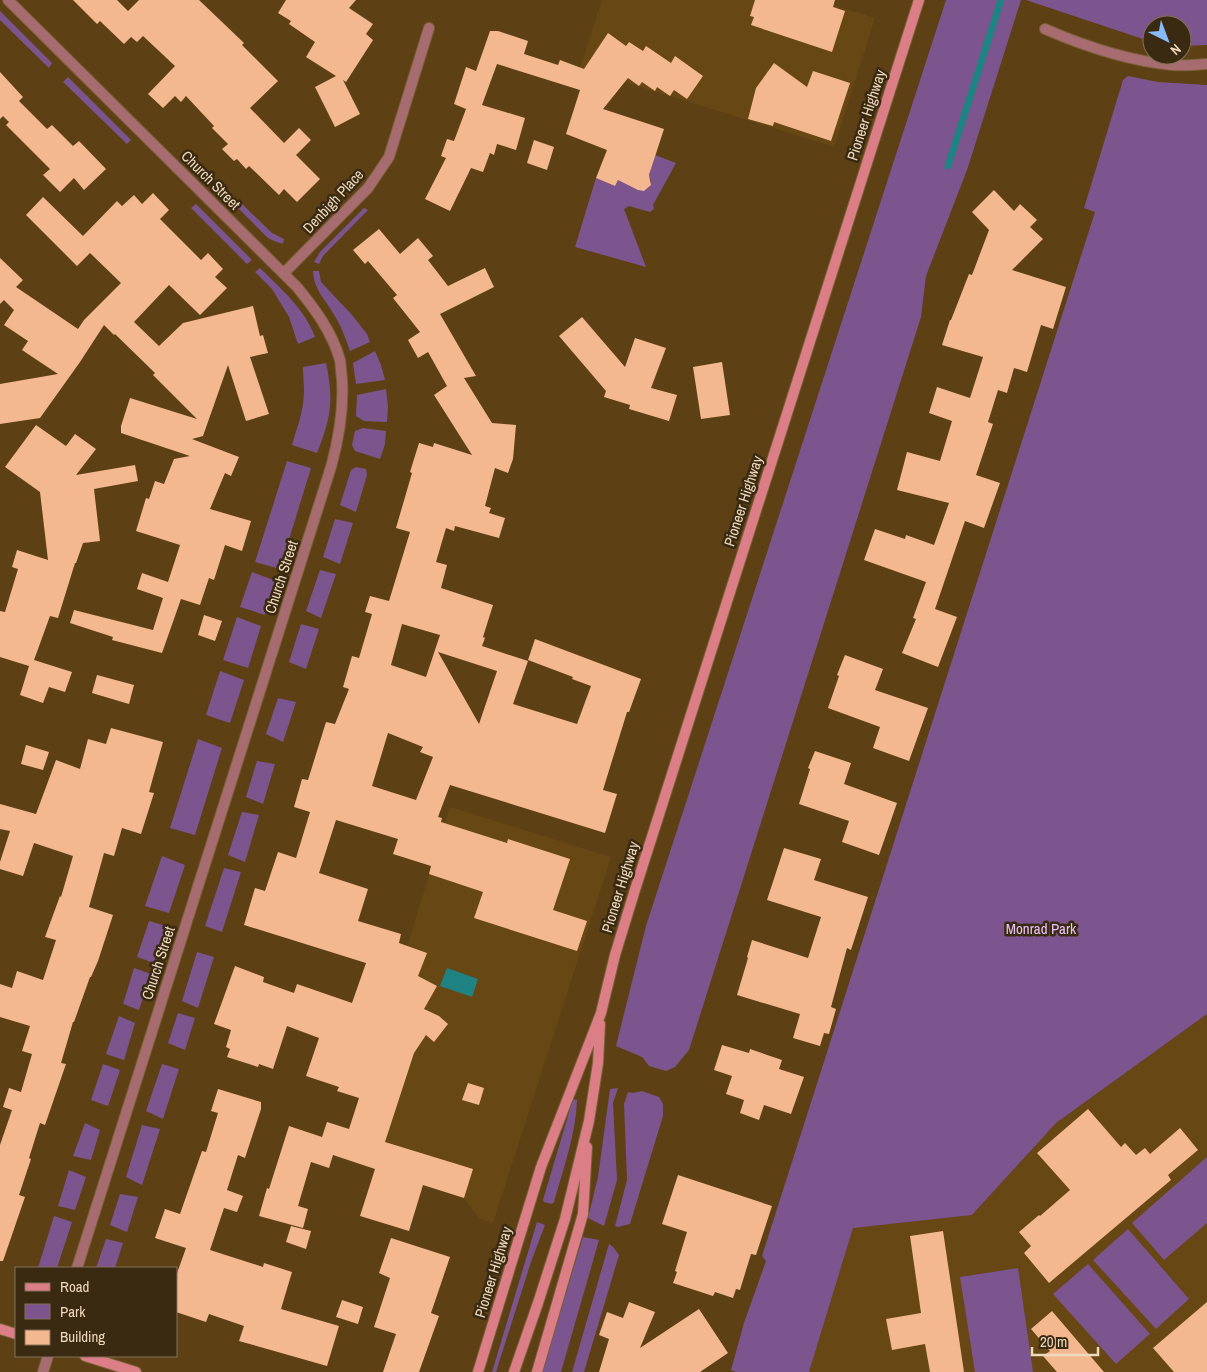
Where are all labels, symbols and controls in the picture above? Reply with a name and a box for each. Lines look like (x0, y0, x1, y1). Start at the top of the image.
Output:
north arrow (1142, 15, 1192, 65)
text: N (1167, 40, 1185, 59)
street label: Pioneer Highway (841, 66, 891, 163)
street label: Church Street (177, 146, 246, 215)
street label: Denbigh Place (298, 164, 368, 238)
street label: Pioneer Highway (718, 452, 768, 549)
street label: Church Street (259, 537, 303, 616)
street label: Pioneer Highway (596, 838, 644, 935)
park label: Monrad Park (1006, 918, 1077, 939)
street label: Church Street (136, 923, 180, 1002)
street label: Pioneer Highway (469, 1223, 517, 1320)
legend (15, 1267, 178, 1357)
text: Road (60, 1276, 89, 1297)
text: Park (60, 1301, 86, 1322)
scale bar (1032, 1324, 1098, 1356)
text: Building (60, 1326, 105, 1347)
text: 20 m (1040, 1331, 1067, 1352)

